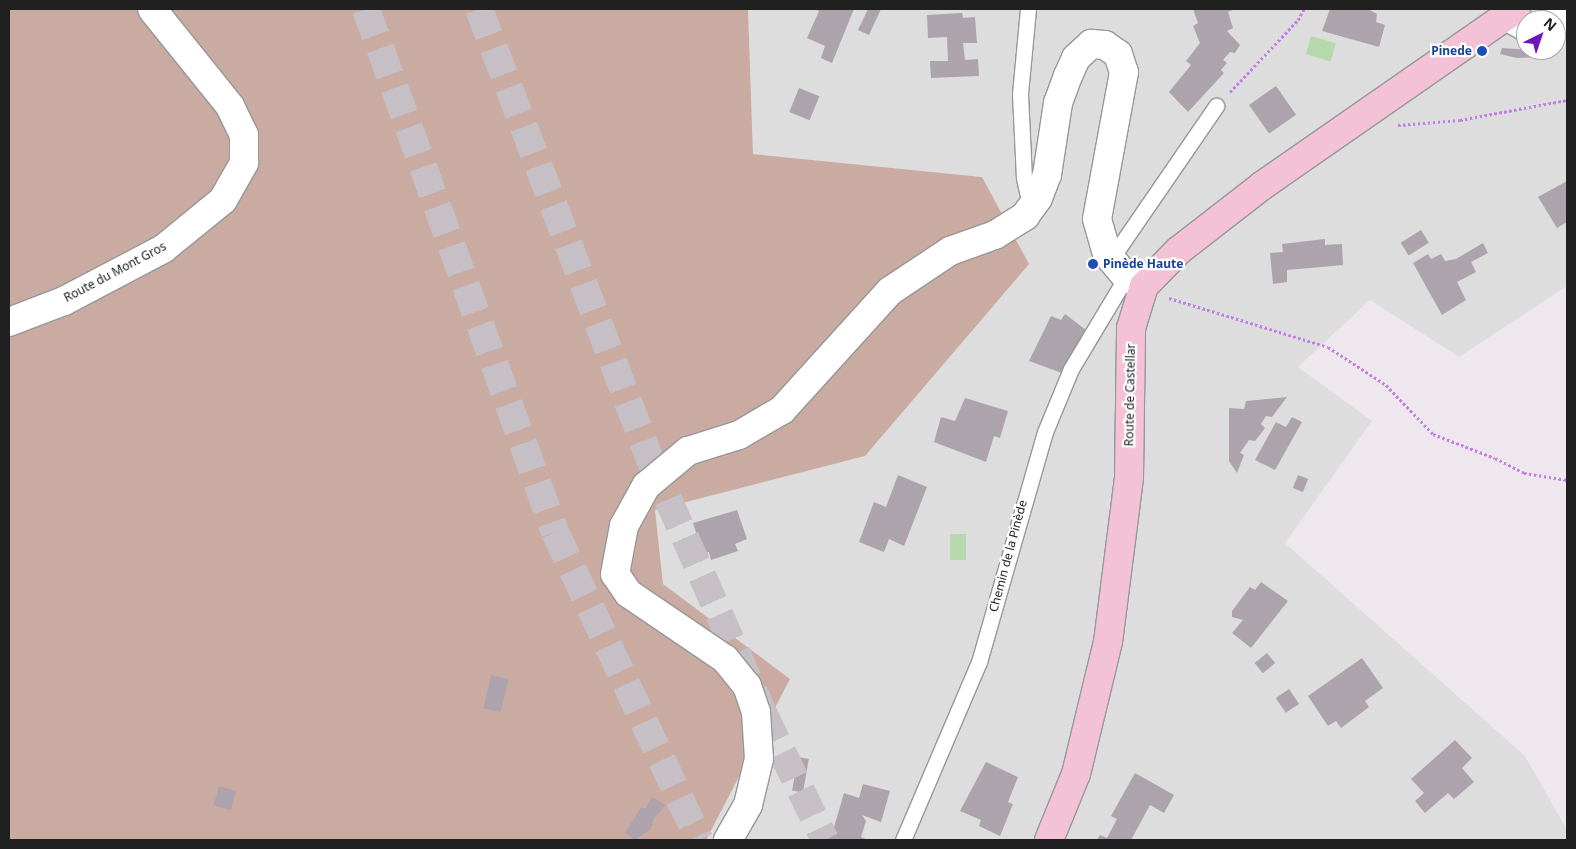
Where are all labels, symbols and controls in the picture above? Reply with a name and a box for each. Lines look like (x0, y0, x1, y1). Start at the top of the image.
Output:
north arrow (1516, 10, 1566, 60)
text: N (1540, 13, 1561, 35)
place label: Pinede (1431, 44, 1472, 58)
marker: Pinede (1476, 45, 1488, 57)
street label: Route du Mont Gros (61, 239, 169, 305)
place label: Pinède Haute (1103, 257, 1183, 271)
marker: Pinède Haute (1087, 258, 1099, 270)
street label: Route de Castellar (1122, 344, 1138, 446)
street label: Chemin de la Pinède (986, 498, 1030, 614)

